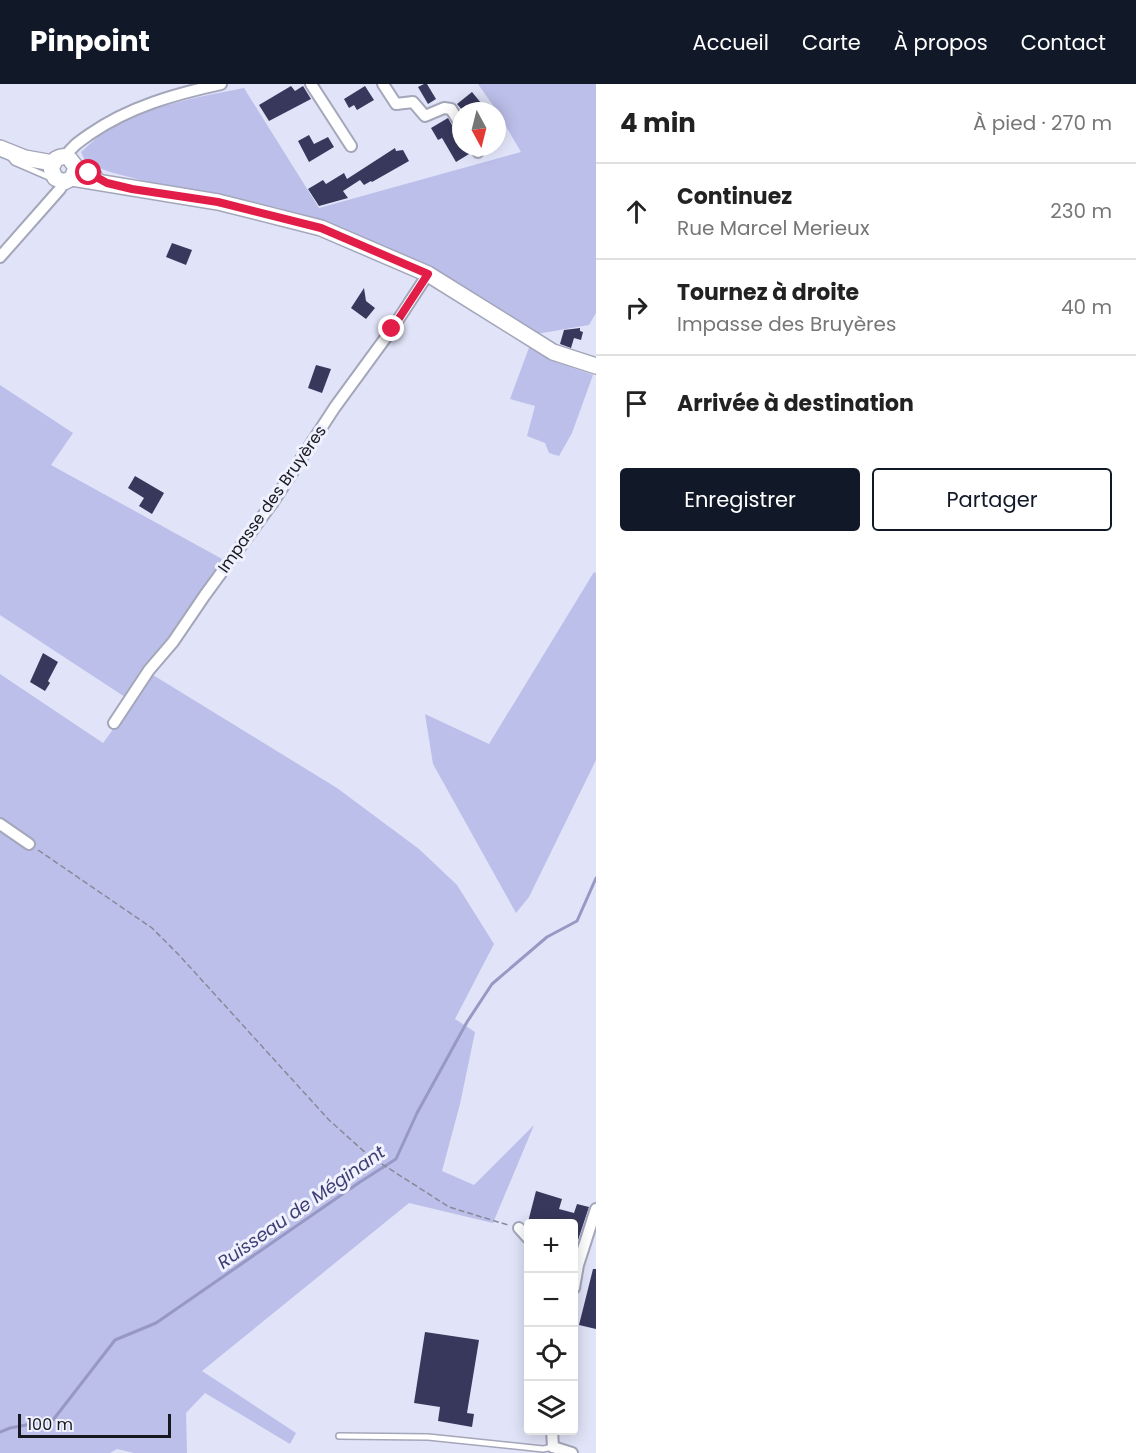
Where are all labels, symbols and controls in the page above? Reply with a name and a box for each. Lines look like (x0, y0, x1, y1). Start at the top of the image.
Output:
text: Pinpoint (30, 22, 150, 61)
text: Accueil (692, 28, 769, 57)
text: Carte (802, 28, 861, 57)
text: À propos (894, 28, 988, 57)
text: Contact (1021, 28, 1106, 57)
north arrow (452, 102, 506, 156)
text: 4 min (620, 105, 696, 141)
text: À pied · 270 m (973, 109, 1112, 137)
route start (75, 159, 101, 185)
text: Continuez (677, 181, 792, 212)
icon: ahead (620, 195, 653, 228)
text: 230 m (1050, 197, 1112, 225)
text: Rue Marcel Merieux (677, 214, 869, 242)
text: Tournez à droite (677, 277, 859, 308)
icon: right (620, 291, 653, 324)
text: 40 m (1061, 293, 1112, 321)
text: Impasse des Bruyères (677, 310, 896, 338)
route end (378, 315, 404, 341)
icon: arrive (620, 387, 653, 420)
text: Arrivée à destination (677, 388, 914, 419)
street label: Impasse des Bruyères (212, 421, 332, 577)
button: Enregistrer (620, 468, 860, 531)
button: Partager (872, 468, 1112, 531)
water label: Ruisseau de Méginant (212, 1139, 390, 1274)
map controls (524, 1219, 578, 1435)
button: + (524, 1219, 578, 1273)
button: − (524, 1273, 578, 1327)
button: locate (524, 1327, 578, 1381)
button: layers (524, 1381, 578, 1435)
scale bar (18, 1411, 171, 1438)
text: 100 m (27, 1413, 73, 1436)

